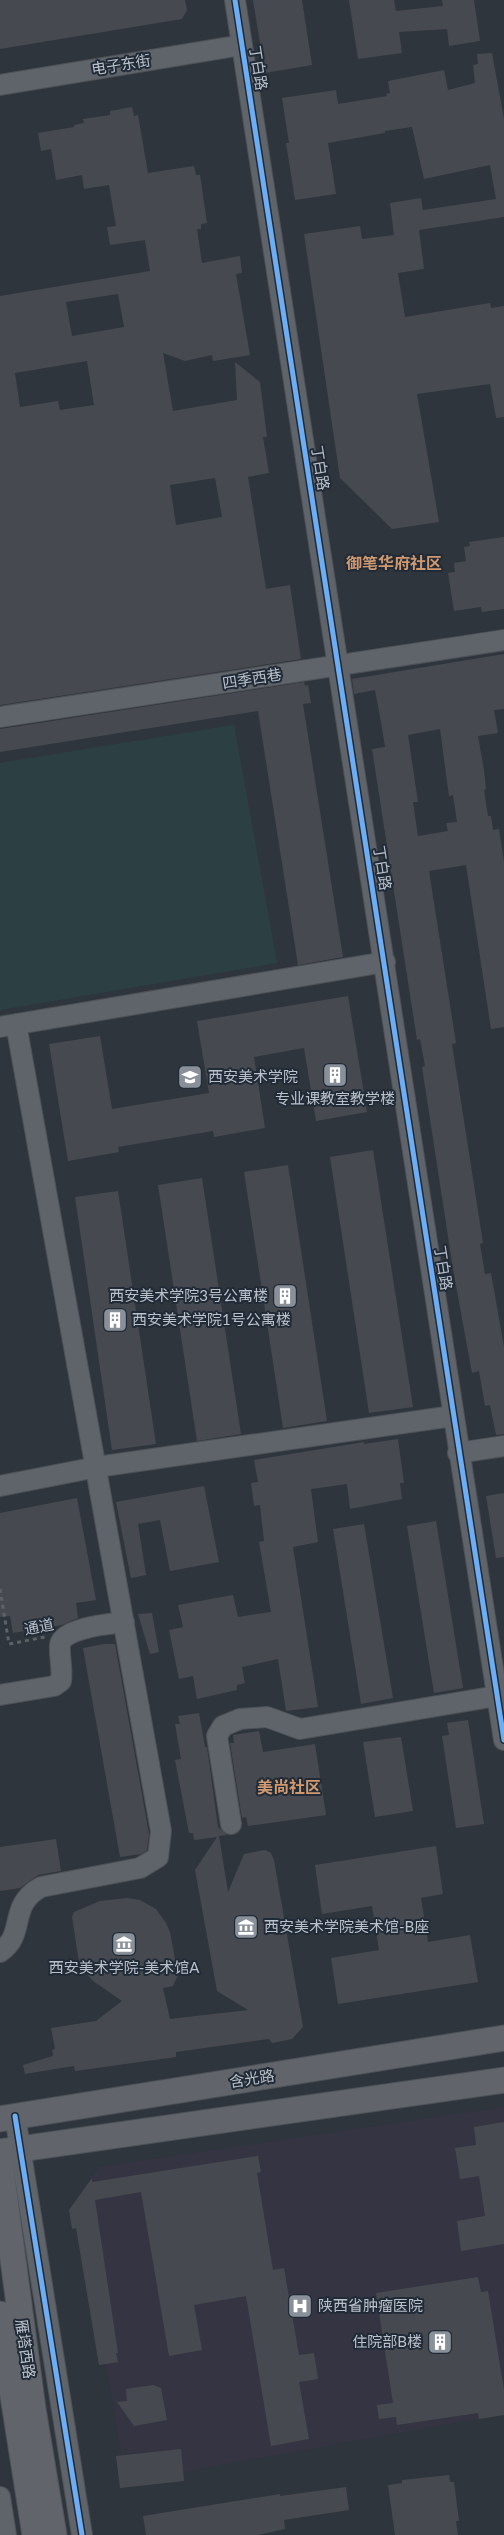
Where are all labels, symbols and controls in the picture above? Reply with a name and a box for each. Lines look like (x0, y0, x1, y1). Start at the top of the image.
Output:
street label: 丁白路 (247, 44, 271, 91)
street label: 电子东街 (90, 50, 152, 78)
street label: 丁白路 (309, 444, 333, 491)
district label: 御笔华府社区 (346, 553, 442, 572)
street label: 四季西巷 (221, 664, 283, 692)
street label: 丁白路 (371, 844, 395, 891)
building icon: 专业课教室教学楼 (322, 1062, 348, 1088)
school or university icon: 西安美术学院 (177, 1064, 203, 1090)
place label: 西安美术学院 (208, 1067, 298, 1085)
place label: 专业课教室教学楼 (275, 1089, 395, 1107)
street label: 丁白路 (432, 1244, 456, 1291)
building icon: 西安美术学院3号公寓楼 (272, 1283, 298, 1309)
place label: 西安美术学院3号公寓楼 (109, 1286, 268, 1304)
building icon: 西安美术学院1号公寓楼 (102, 1307, 128, 1333)
place label: 西安美术学院1号公寓楼 (132, 1310, 291, 1328)
street label: 通道 (22, 1614, 55, 1638)
district label: 美尚社区 (257, 1777, 321, 1796)
museum icon: 西安美术学院美术馆-B座 (233, 1914, 259, 1940)
place label: 西安美术学院美术馆-B座 (264, 1917, 429, 1935)
museum icon: 西安美术学院-美术馆A (111, 1931, 137, 1957)
place label: 西安美术学院-美术馆A (49, 1958, 200, 1976)
street label: 含光路 (228, 2066, 275, 2090)
hospital icon: 陕西省肿瘤医院 (287, 2293, 313, 2319)
place label: 陕西省肿瘤医院 (318, 2296, 423, 2314)
street label: 雁塔西路 (13, 2318, 39, 2380)
building icon: 住院部B楼 (427, 2329, 453, 2355)
place label: 住院部B楼 (352, 2332, 422, 2350)

